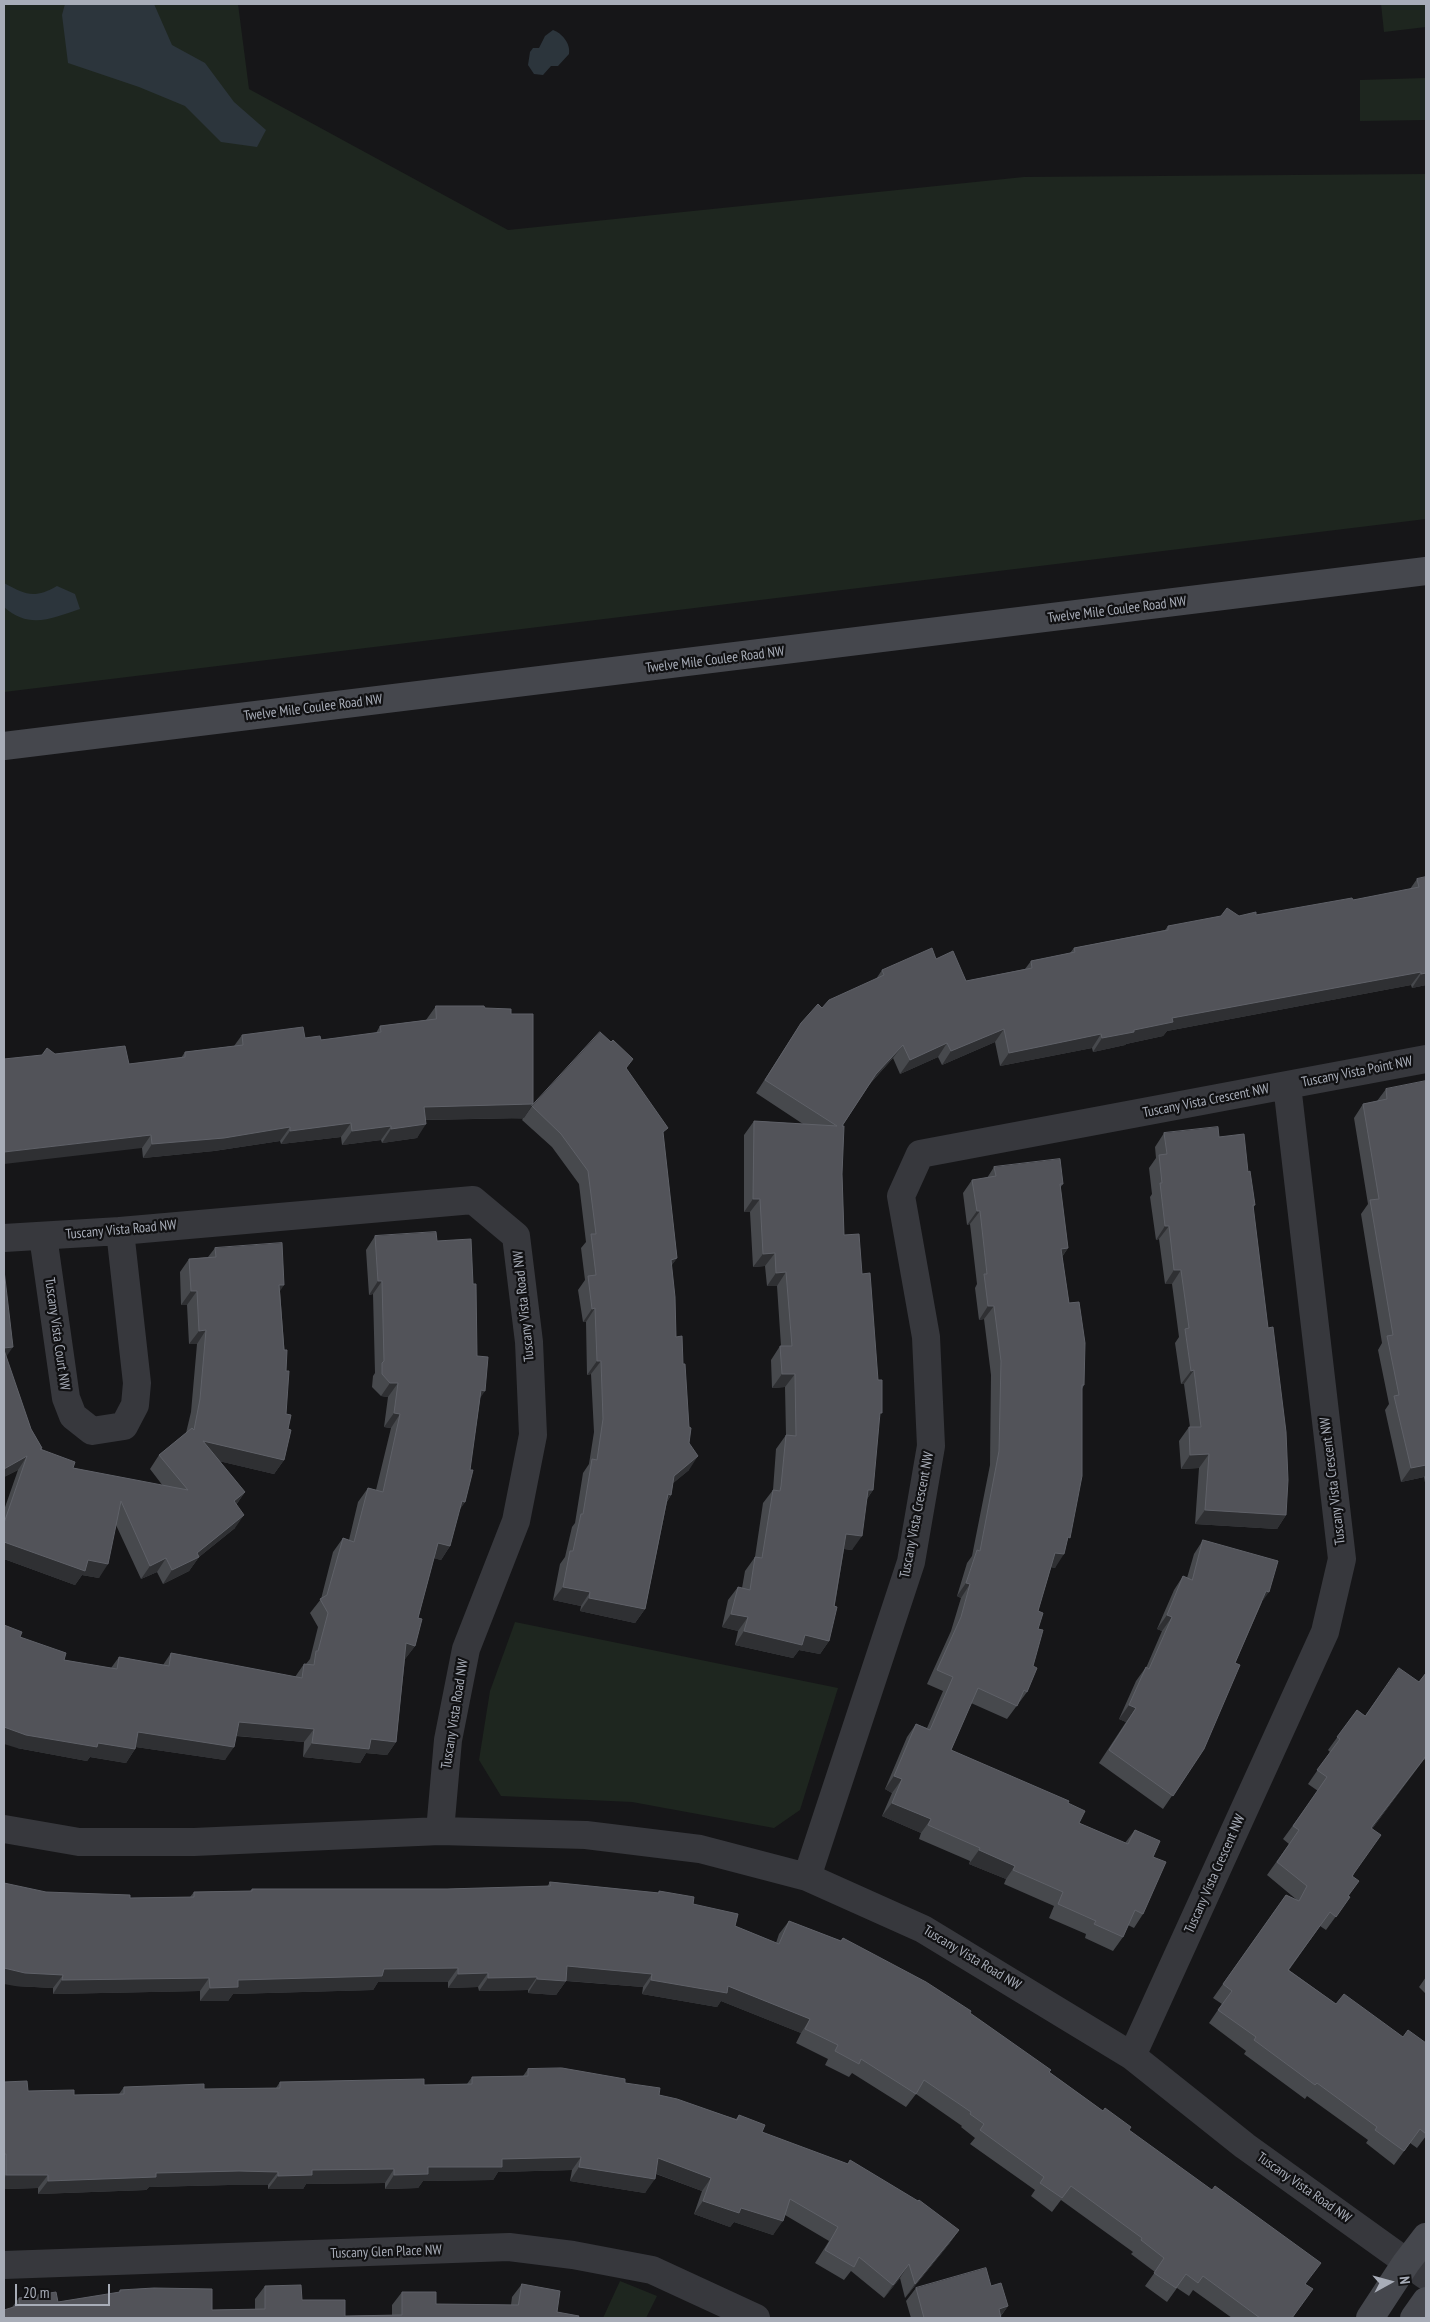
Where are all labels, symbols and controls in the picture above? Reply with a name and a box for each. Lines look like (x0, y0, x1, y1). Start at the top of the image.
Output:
street label: Twelve Mile Coulee Road NW (1047, 593, 1187, 627)
street label: Twelve Mile Coulee Road NW (645, 643, 785, 677)
street label: Twelve Mile Coulee Road NW (243, 691, 383, 725)
street label: Tuscany Vista Point NW (1300, 1053, 1414, 1091)
street label: Tuscany Vista Crescent NW (1141, 1080, 1271, 1122)
street label: Tuscany Vista Road NW (65, 1217, 177, 1243)
street label: Tuscany Vista Road NW (510, 1250, 538, 1362)
street label: Tuscany Vista Court NW (41, 1277, 73, 1391)
street label: Tuscany Vista Crescent NW (1317, 1416, 1349, 1546)
street label: Tuscany Vista Crescent NW (896, 1450, 938, 1580)
street label: Tuscany Vista Road NW (438, 1658, 472, 1770)
street label: Tuscany Vista Crescent NW (1181, 1812, 1249, 1936)
street label: Tuscany Vista Road NW (920, 1922, 1024, 1994)
street label: Tuscany Vista Road NW (1254, 2149, 1354, 2227)
street label: Tuscany Glen Place NW (330, 2242, 442, 2262)
north arrow (1365, 2257, 1415, 2307)
scale bar (18, 2274, 112, 2306)
text: N (1395, 2275, 1414, 2285)
text: 20 m (23, 2283, 49, 2302)

